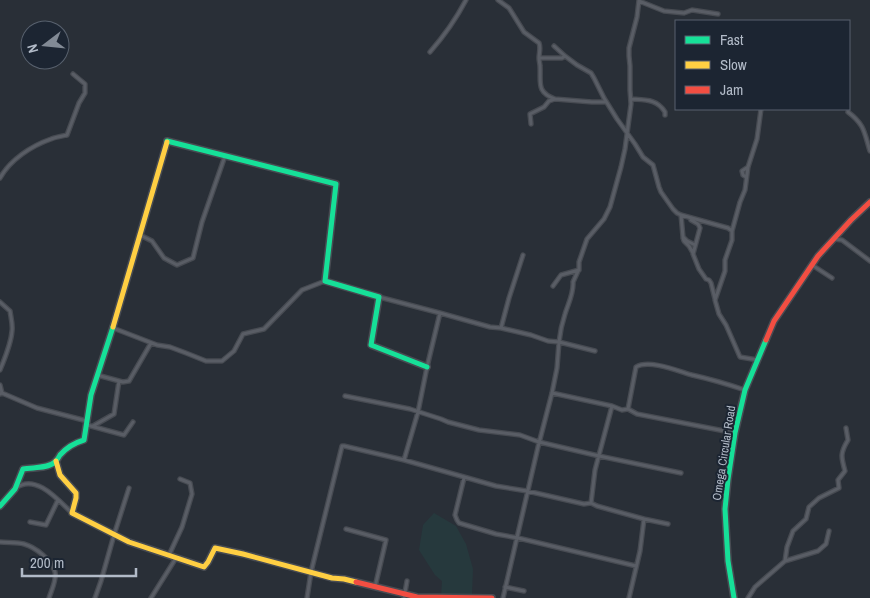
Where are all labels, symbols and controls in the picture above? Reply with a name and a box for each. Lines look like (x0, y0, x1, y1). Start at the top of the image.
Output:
north arrow (20, 20, 70, 70)
legend (675, 20, 850, 110)
text: Fast (720, 29, 744, 50)
text: N (23, 42, 42, 55)
text: Slow (720, 54, 747, 75)
text: Jam (720, 79, 743, 100)
street label: Omega Circular Road (709, 404, 739, 502)
scale bar (22, 546, 136, 578)
text: 200 m (30, 552, 64, 573)

